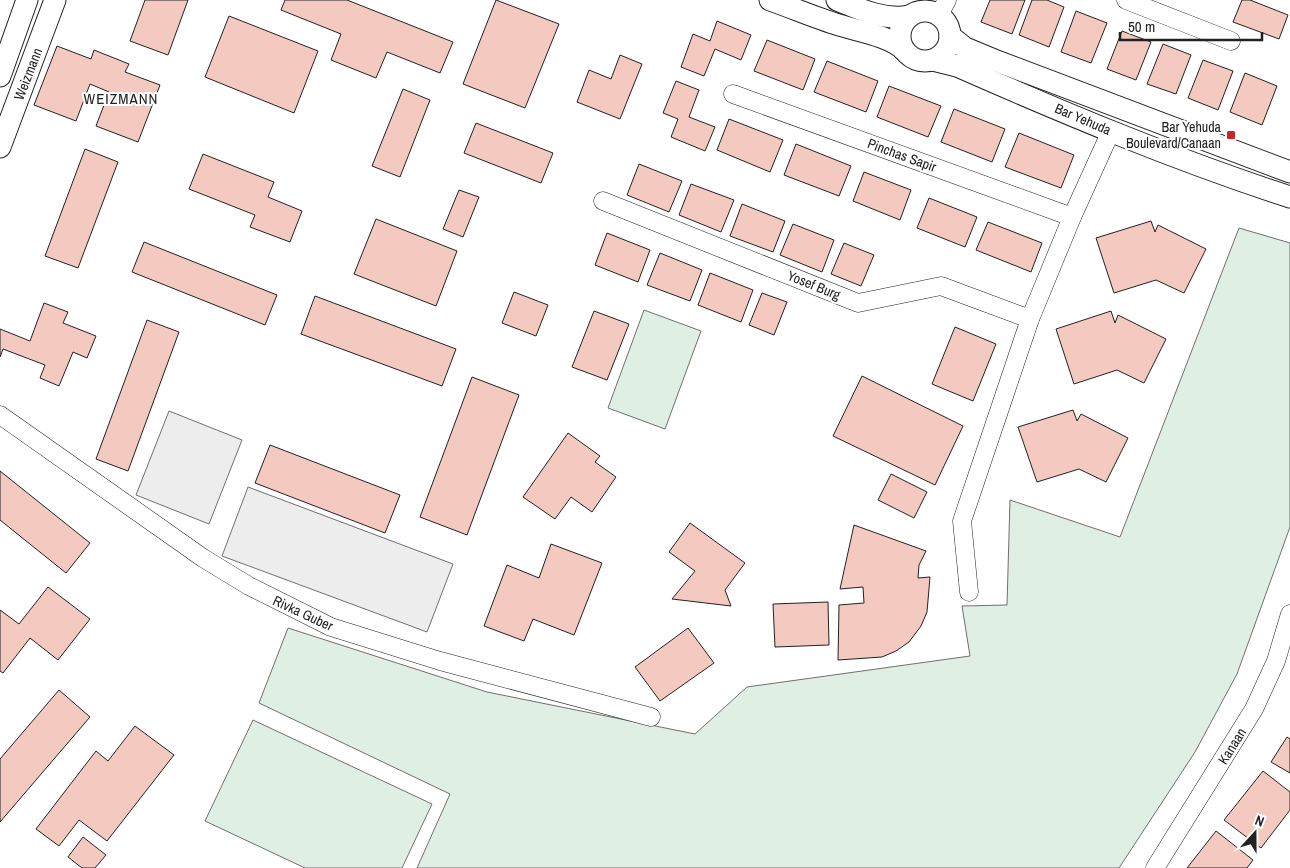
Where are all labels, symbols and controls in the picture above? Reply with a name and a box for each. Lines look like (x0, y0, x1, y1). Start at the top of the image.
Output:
scale bar (1120, 10, 1262, 42)
text: 50 m (1128, 16, 1155, 37)
street label: Weizmann (10, 45, 46, 103)
district label: WEIZMANN (84, 88, 158, 109)
street label: Bar Yehuda (1052, 99, 1114, 139)
place label: Bar Yehuda Boulevard/Canaan (1126, 118, 1222, 152)
marker: Bar Yehuda Boulevard/Canaan (1225, 129, 1237, 141)
street label: Pinchas Sapir (865, 134, 939, 176)
street label: Yosef Burg (785, 266, 844, 304)
street label: Rivka Guber (270, 591, 336, 635)
street label: Kanaan (1214, 724, 1250, 768)
north arrow (1230, 808, 1280, 858)
text: N (1253, 811, 1267, 831)

